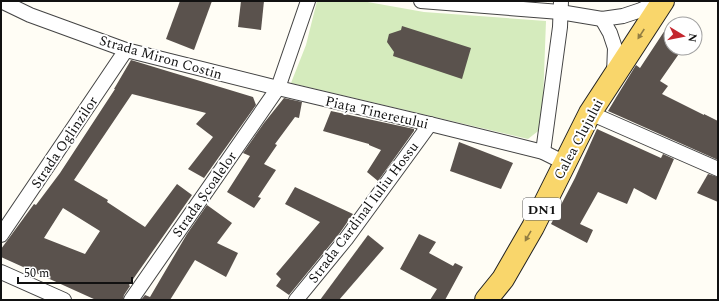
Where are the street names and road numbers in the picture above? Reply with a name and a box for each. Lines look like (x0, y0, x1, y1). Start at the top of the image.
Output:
street label: Strada Miron Costin (97, 30, 225, 85)
street label: Piața Tineretului (323, 90, 431, 135)
street label: Strada Oglinzilor (26, 92, 103, 193)
street label: Calea Clujului (548, 95, 609, 183)
street label: Strada Cardinal Iuliu Hossu (303, 137, 424, 288)
street label: Strada Școalelor (167, 147, 242, 241)
road number: DN1 (523, 198, 561, 220)

